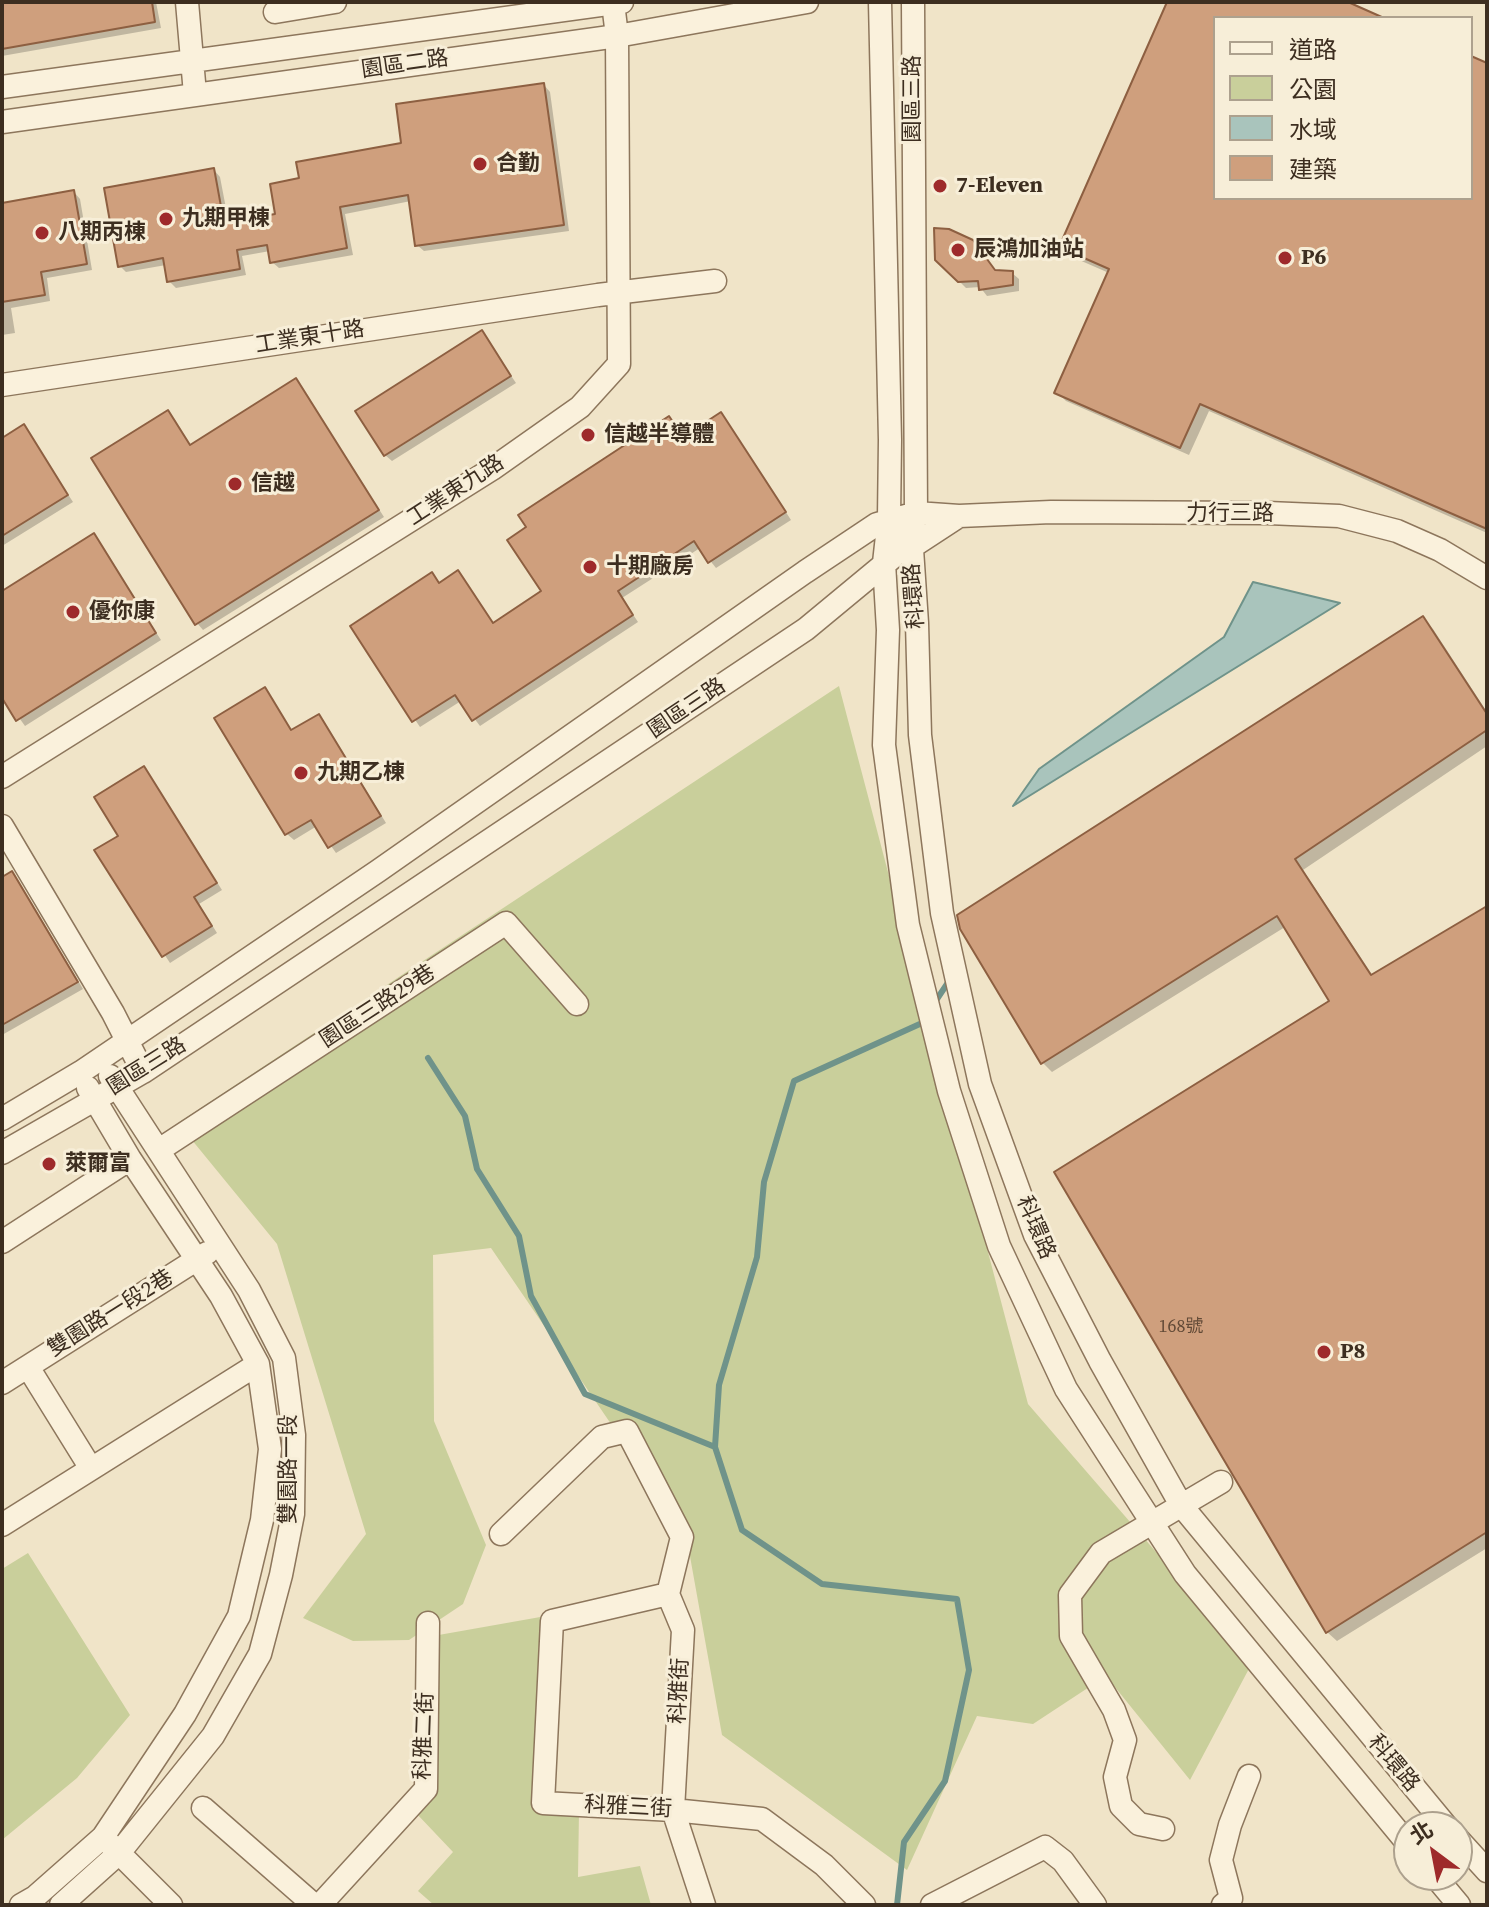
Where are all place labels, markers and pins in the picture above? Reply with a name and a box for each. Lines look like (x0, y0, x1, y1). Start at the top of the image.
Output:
place label: 合勤 (496, 151, 540, 177)
marker: 合勤 (471, 155, 489, 173)
place label: 7-Eleven (956, 173, 1043, 199)
marker: 7-Eleven (931, 177, 949, 195)
place label: 九期甲棟 (182, 206, 270, 232)
marker: 九期甲棟 (157, 210, 175, 228)
place label: 八期丙棟 (58, 220, 146, 246)
marker: 八期丙棟 (33, 224, 51, 242)
place label: 辰鴻加油站 (974, 237, 1084, 263)
marker: 辰鴻加油站 (949, 241, 967, 259)
place label: P6 (1301, 245, 1326, 271)
marker: P6 (1276, 249, 1294, 267)
place label: 信越半導體 (604, 422, 714, 448)
marker: 信越半導體 (579, 426, 597, 444)
place label: 信越 (251, 471, 295, 497)
marker: 信越 (226, 475, 244, 493)
place label: 十期廠房 (606, 554, 694, 580)
marker: 十期廠房 (581, 558, 599, 576)
place label: 優你康 (89, 599, 155, 625)
marker: 優你康 (64, 603, 82, 621)
place label: 九期乙棟 (317, 760, 405, 786)
marker: 九期乙棟 (292, 764, 310, 782)
place label: 萊爾富 (65, 1151, 131, 1177)
marker: 萊爾富 (40, 1155, 58, 1173)
place label: P8 (1340, 1339, 1365, 1365)
marker: P8 (1315, 1343, 1333, 1361)

